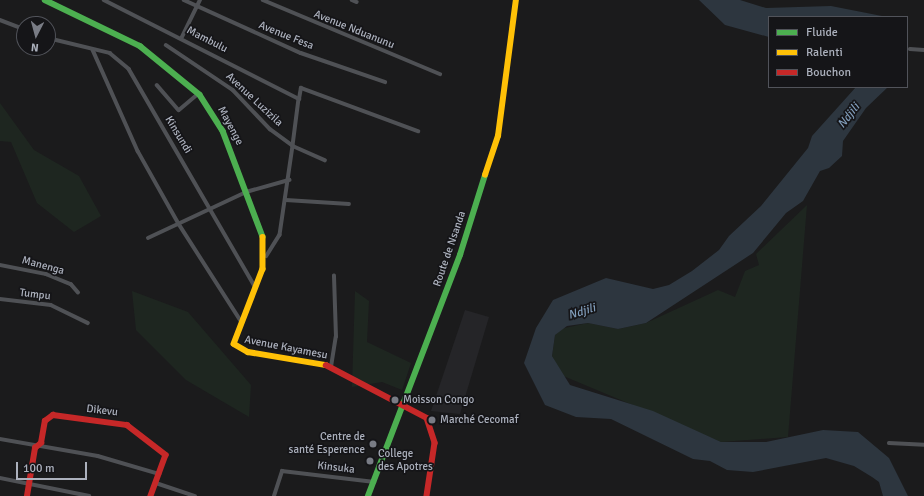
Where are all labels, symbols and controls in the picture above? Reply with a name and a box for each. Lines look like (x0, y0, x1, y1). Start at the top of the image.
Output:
street label: Avenue Nduanunu (312, 8, 396, 52)
north arrow (16, 16, 56, 56)
legend (768, 16, 908, 88)
street label: Avenue Fesa (257, 19, 315, 53)
street label: Mambulu (184, 24, 230, 56)
text: Fluide (806, 25, 838, 40)
text: N (30, 41, 39, 54)
text: Ralenti (806, 45, 843, 60)
text: Bouchon (806, 65, 851, 80)
street label: Avenue Luzizila (223, 70, 285, 130)
water label: Ndjili (835, 101, 863, 131)
street label: Mayenge (214, 104, 246, 148)
street label: Kinsundi (162, 114, 194, 156)
street label: Route de Nsanda (431, 210, 469, 288)
street label: Manenga (20, 254, 66, 278)
street label: Tumpu (19, 287, 51, 303)
water label: Ndjili (567, 301, 597, 323)
street label: Avenue Kayamesu (243, 333, 329, 363)
place label: Moisson Congo (403, 393, 474, 407)
marker: Moisson Congo (390, 395, 400, 405)
street label: Dikevu (85, 403, 119, 419)
place label: Marché Cecomaf (440, 413, 518, 427)
marker: Marché Cecomaf (427, 415, 437, 425)
place label: Centre de santé Esperence (289, 431, 365, 457)
marker: Centre de santé Esperence (368, 439, 378, 449)
place label: College des Apotres (378, 448, 433, 474)
scale bar (18, 454, 89, 480)
marker: College des Apotres (365, 456, 375, 466)
street label: Kinsuka (317, 459, 355, 477)
text: 100 m (23, 461, 55, 476)

